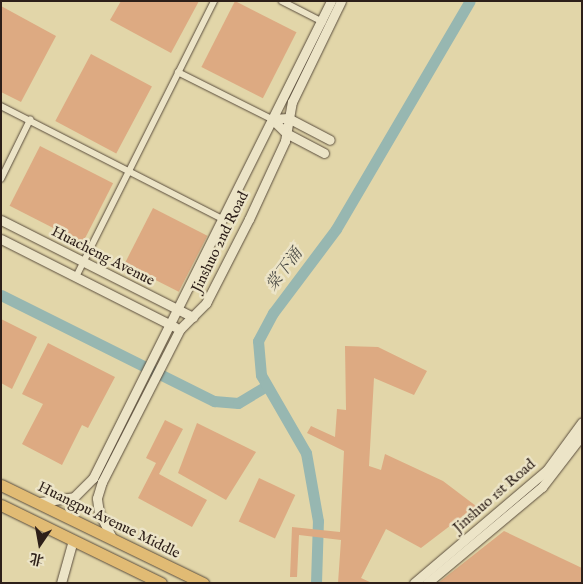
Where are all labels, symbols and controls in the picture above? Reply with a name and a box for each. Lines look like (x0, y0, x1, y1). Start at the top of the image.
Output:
street label: Jinshuo 2nd Road (188, 188, 252, 296)
street label: Huacheng Avenue (48, 222, 158, 290)
water label: 棠下涌 (263, 245, 307, 295)
street label: Jinshuo 1st Road (449, 455, 539, 537)
street label: Huangpu Avenue Middle (35, 478, 183, 562)
north arrow (15, 519, 65, 569)
text: 北 (28, 548, 46, 569)

